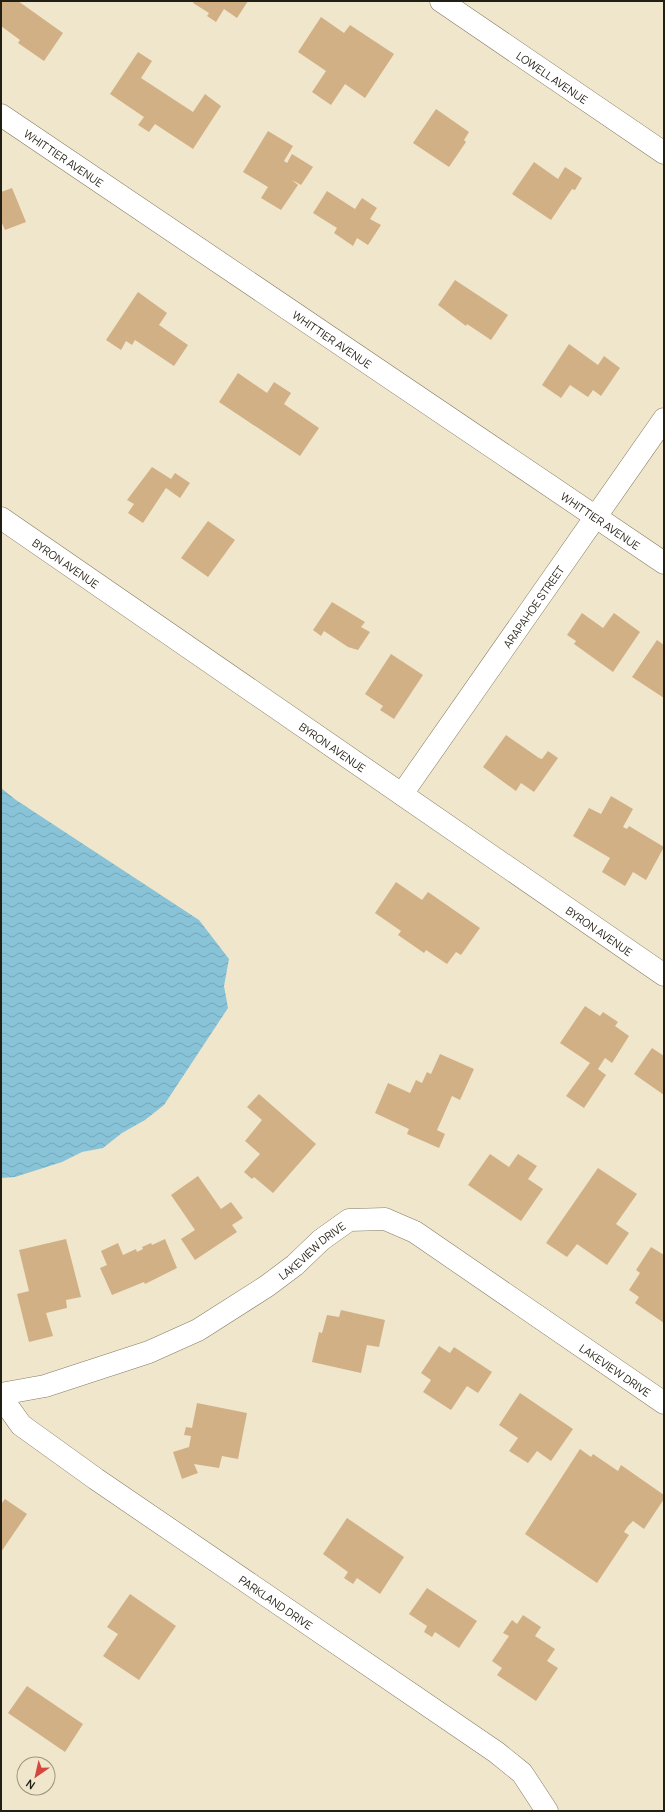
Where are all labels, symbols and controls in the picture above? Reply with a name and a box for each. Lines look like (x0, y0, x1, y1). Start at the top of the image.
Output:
street label: LOWELL AVENUE (514, 47, 591, 107)
street label: WHITTIER AVENUE (21, 125, 107, 190)
street label: WHITTIER AVENUE (290, 307, 375, 371)
street label: WHITTIER AVENUE (558, 488, 644, 553)
street label: BYRON AVENUE (30, 535, 102, 591)
street label: ARAPAHOE STREET (499, 562, 567, 650)
street label: BYRON AVENUE (297, 718, 369, 775)
street label: BYRON AVENUE (563, 902, 636, 959)
street label: LAKEVIEW DRIVE (275, 1218, 348, 1283)
street label: LAKEVIEW DRIVE (577, 1340, 654, 1399)
street label: PARKLAND DRIVE (236, 1572, 316, 1632)
north arrow (16, 1756, 56, 1796)
text: N (23, 1776, 38, 1793)

